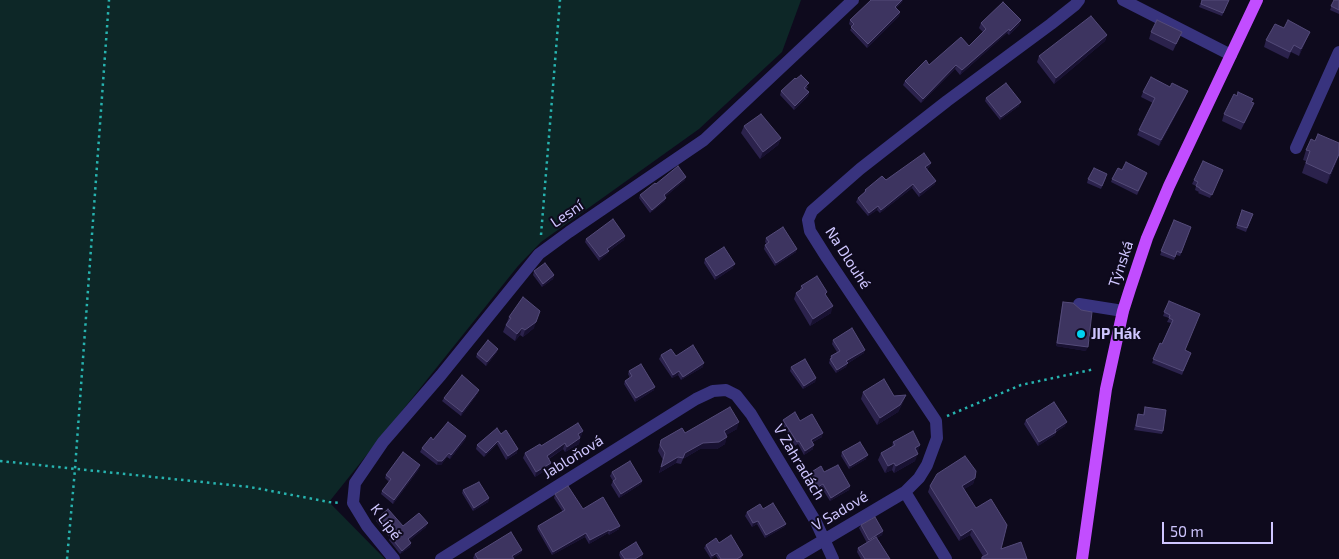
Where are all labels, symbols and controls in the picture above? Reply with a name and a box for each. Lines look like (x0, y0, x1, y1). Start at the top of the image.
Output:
street label: Lesní (547, 197, 587, 231)
street label: Na Dlouhé (821, 224, 875, 292)
street label: Týnská (1105, 238, 1137, 290)
place label: JIP Hák (1091, 325, 1141, 343)
marker: JIP Hák (1075, 328, 1087, 340)
street label: V Zahradách (769, 421, 829, 503)
street label: Jabloňová (539, 431, 607, 483)
street label: V Sadové (809, 487, 871, 535)
street label: K Lípě (367, 500, 405, 544)
scale bar (1164, 512, 1275, 544)
text: 50 m (1170, 522, 1204, 540)

